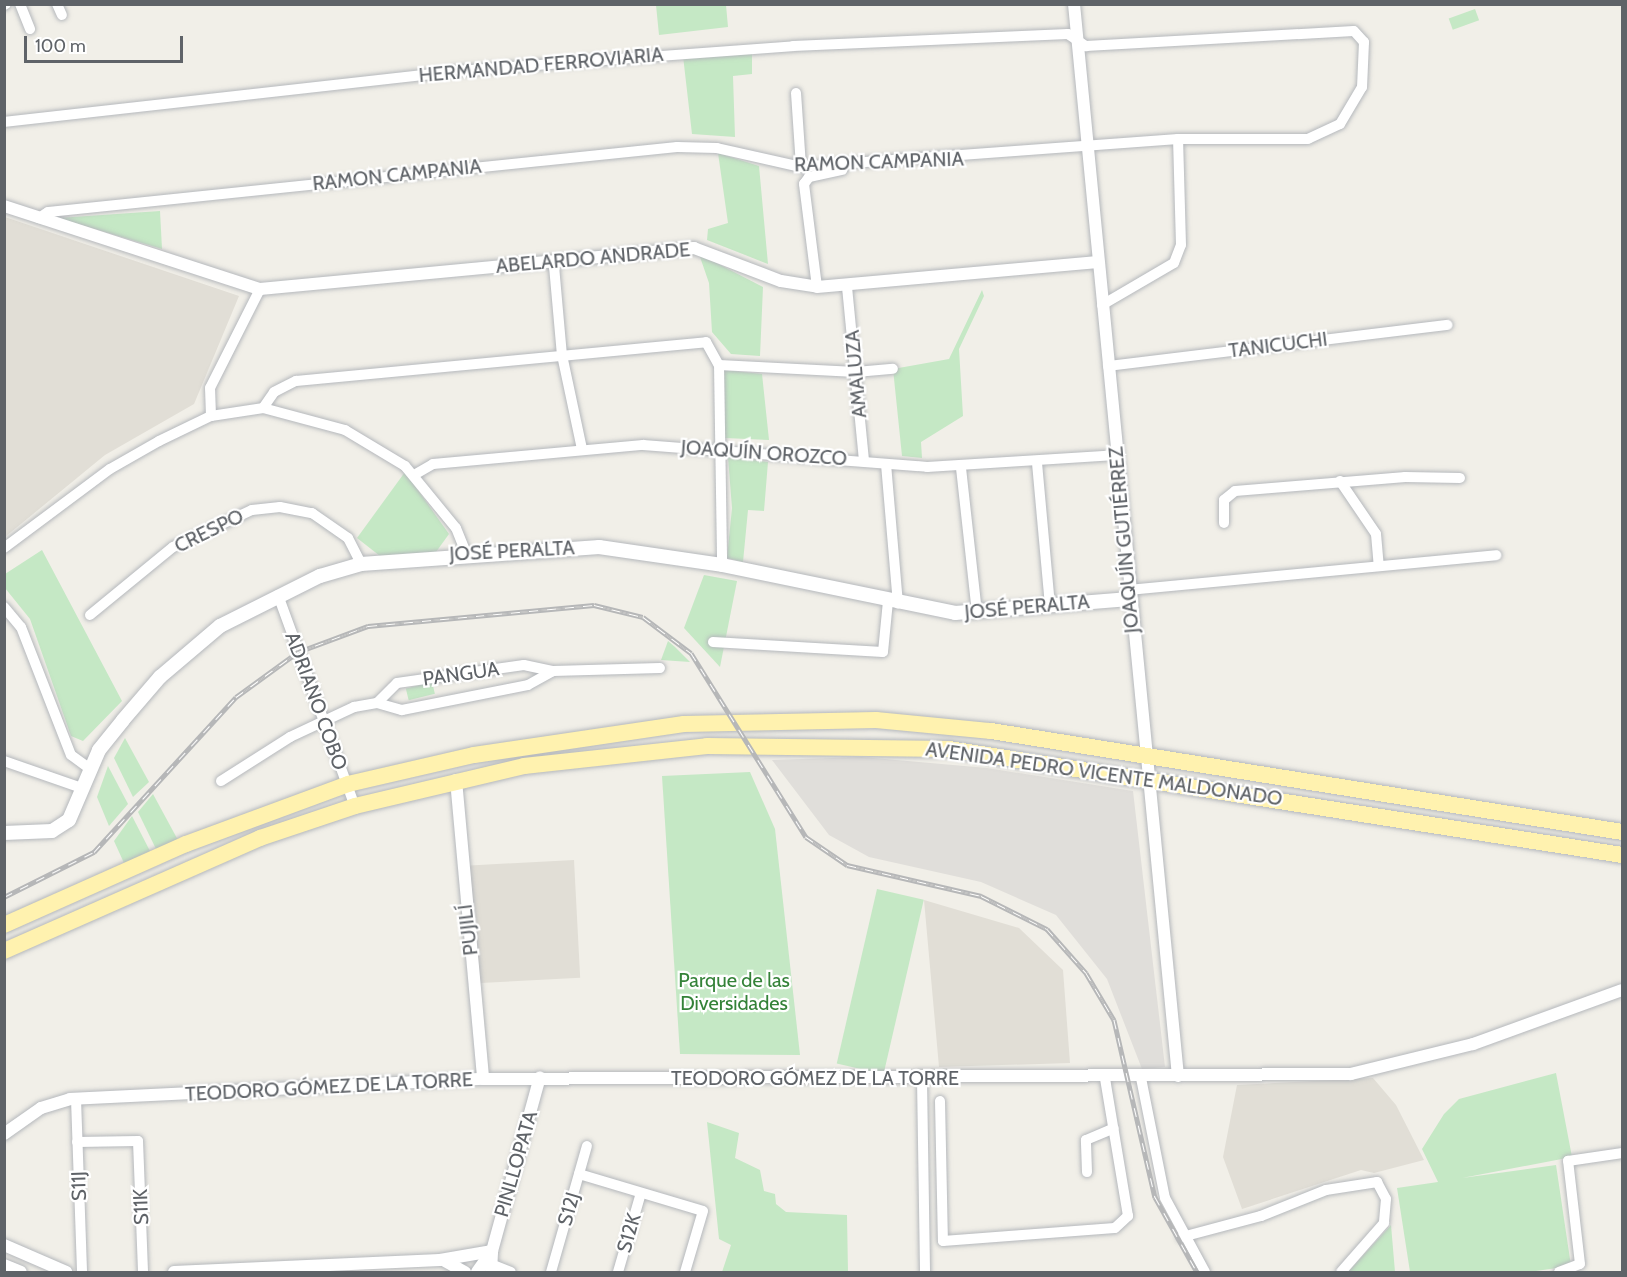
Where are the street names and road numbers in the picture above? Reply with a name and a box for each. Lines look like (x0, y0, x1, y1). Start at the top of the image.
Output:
street label: HERMANDAD FERROVIARIA (418, 42, 664, 88)
street label: RAMON CAMPANIA (794, 147, 964, 177)
street label: RAMON CAMPANIA (311, 154, 483, 196)
street label: ABELARDO ANDRADE (495, 238, 691, 278)
street label: TANICUCHI (1227, 327, 1329, 363)
street label: AMALUZA (840, 329, 872, 419)
street label: JOAQUÍN OROZCO (680, 435, 848, 471)
street label: JOAQUÍN GUTIÉRREZ (1104, 446, 1144, 634)
street label: CRESPO (170, 504, 248, 558)
street label: JOSÉ PERALTA (449, 536, 575, 566)
street label: JOSÉ PERALTA (964, 590, 1090, 624)
street label: ADRIANO COBO (280, 629, 352, 773)
street label: PANGUA (421, 657, 501, 691)
street label: AVENIDA PEDRO VICENTE MALDONADO (924, 737, 1284, 811)
street label: PUJILÍ (453, 903, 483, 957)
street label: TEODORO GÓMEZ DE LA TORRE (671, 1066, 959, 1090)
street label: TEODORO GÓMEZ DE LA TORRE (185, 1067, 473, 1107)
street label: PINLLOPATA (489, 1108, 543, 1220)
street label: S11J (66, 1171, 92, 1201)
street label: S11K (128, 1189, 154, 1225)
street label: S12J (553, 1189, 585, 1229)
street label: S12K (612, 1210, 646, 1256)

